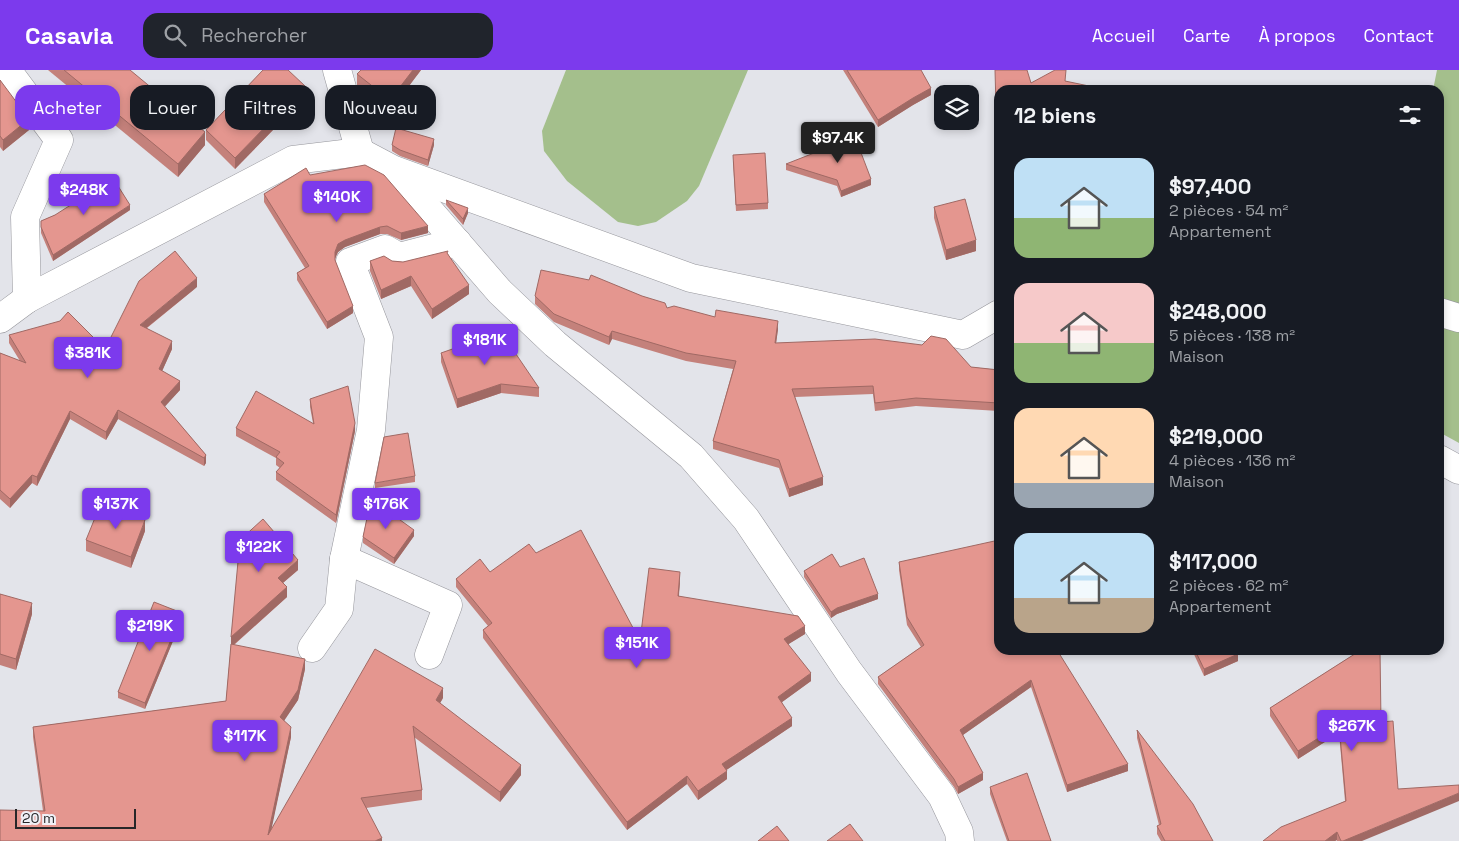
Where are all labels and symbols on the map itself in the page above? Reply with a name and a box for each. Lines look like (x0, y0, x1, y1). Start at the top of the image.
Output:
pin: $97.4K (797, 122, 879, 164)
pin: $248K (49, 174, 119, 216)
pin: $140K (302, 180, 372, 223)
pin: $181K (450, 324, 520, 366)
pin: $381K (53, 336, 123, 379)
pin: $137K (81, 488, 151, 530)
pin: $176K (351, 488, 421, 530)
pin: $122K (224, 530, 294, 573)
pin: $219K (115, 610, 185, 652)
pin: $151K (602, 626, 672, 669)
pin: $267K (1317, 710, 1387, 752)
pin: $117K (210, 720, 280, 762)
scale bar (15, 806, 136, 829)

